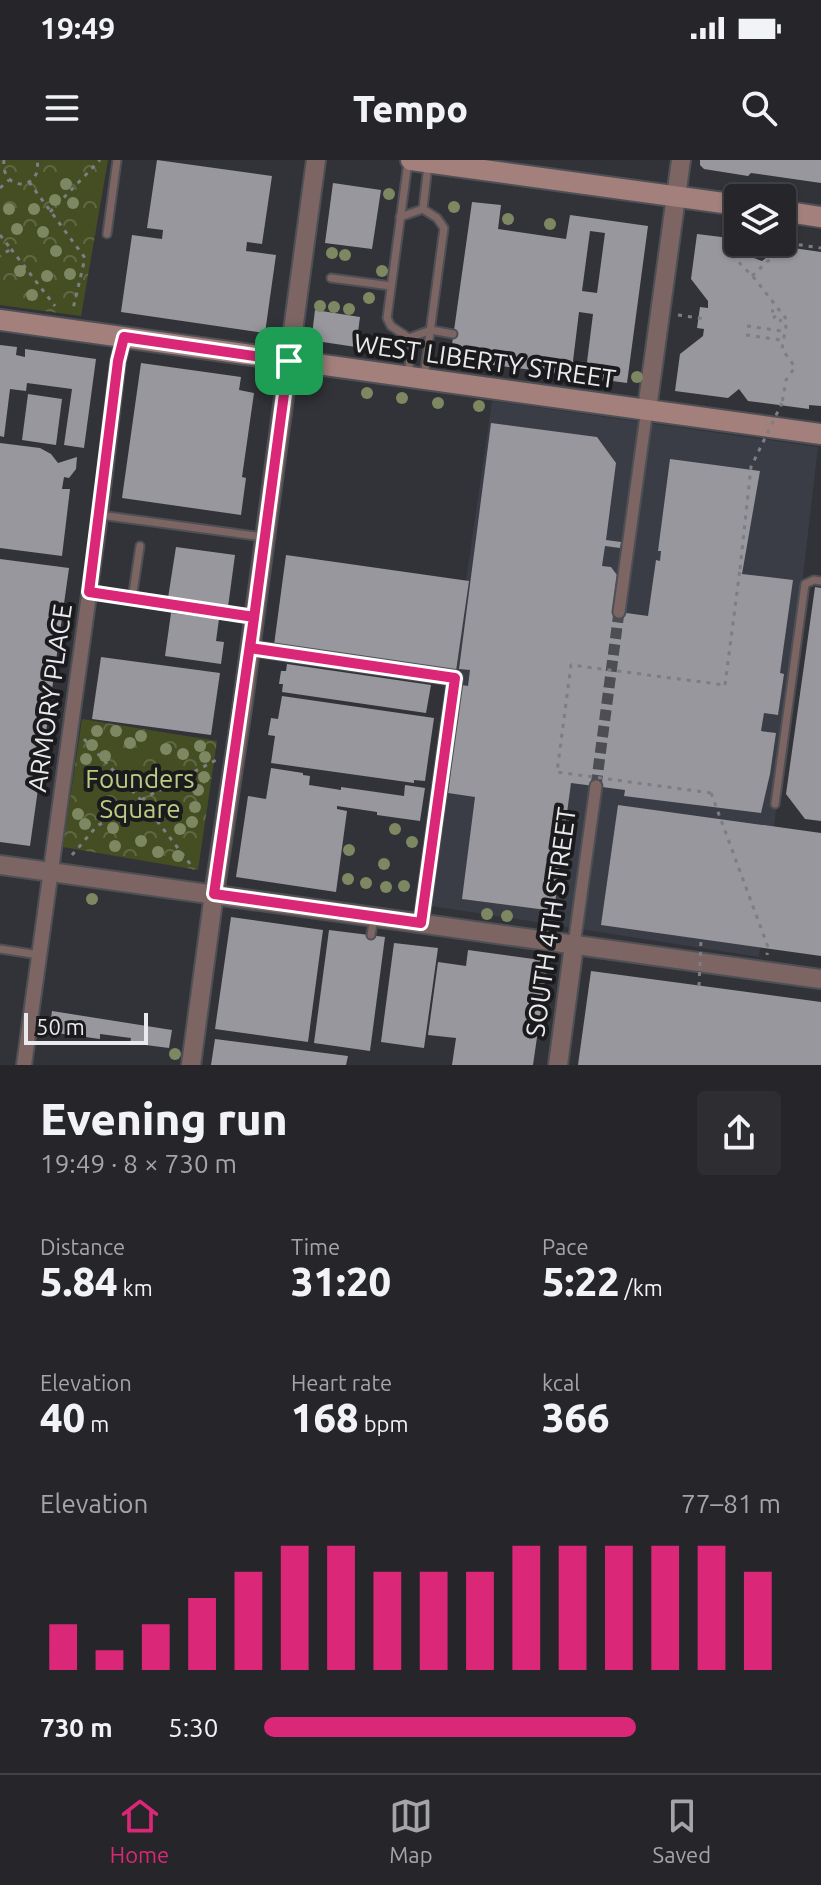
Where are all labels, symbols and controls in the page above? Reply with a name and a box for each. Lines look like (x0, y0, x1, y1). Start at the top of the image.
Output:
text: 19:49 (40, 11, 115, 45)
icon: menu (40, 86, 84, 130)
icon: search (737, 86, 781, 130)
text: Tempo (353, 88, 468, 129)
map controls (724, 184, 796, 256)
button: layers (724, 184, 796, 256)
pin (255, 327, 323, 395)
street label: WEST LIBERTY STREET (352, 328, 618, 393)
icon: arrive (267, 339, 311, 383)
street label: ARMORY PLACE (22, 602, 77, 794)
park label: Founders Square (85, 764, 195, 823)
street label: SOUTH 4TH STREET (520, 805, 581, 1038)
scale bar (24, 1009, 148, 1045)
text: 50 m (36, 1014, 85, 1039)
button: share (697, 1091, 781, 1175)
text: Evening run (40, 1094, 288, 1143)
text: 19:49 · 8 × 730 m (40, 1149, 237, 1178)
text: Distance (40, 1234, 125, 1259)
text: Time (291, 1234, 340, 1259)
text: Pace (542, 1234, 589, 1259)
text: 5.84 (40, 1259, 118, 1304)
text: 31:20 (291, 1259, 391, 1304)
text: 5:22 (542, 1259, 620, 1304)
text: km (118, 1275, 153, 1300)
text: /km (620, 1275, 663, 1300)
text: Elevation (40, 1370, 132, 1395)
text: Heart rate (291, 1370, 392, 1395)
text: kcal (542, 1370, 580, 1395)
text: 40 (40, 1395, 85, 1440)
text: 168 (291, 1395, 359, 1440)
text: 366 (542, 1395, 610, 1440)
text: m (85, 1411, 109, 1436)
text: bpm (359, 1411, 408, 1436)
text: Elevation (40, 1489, 148, 1518)
text: 77–81 m (681, 1489, 781, 1518)
text: 730 m (40, 1713, 113, 1742)
text: 5:30 (168, 1713, 218, 1742)
tab: Home (110, 1794, 169, 1867)
tab: Map (389, 1794, 433, 1867)
tab: Saved (653, 1794, 711, 1867)

